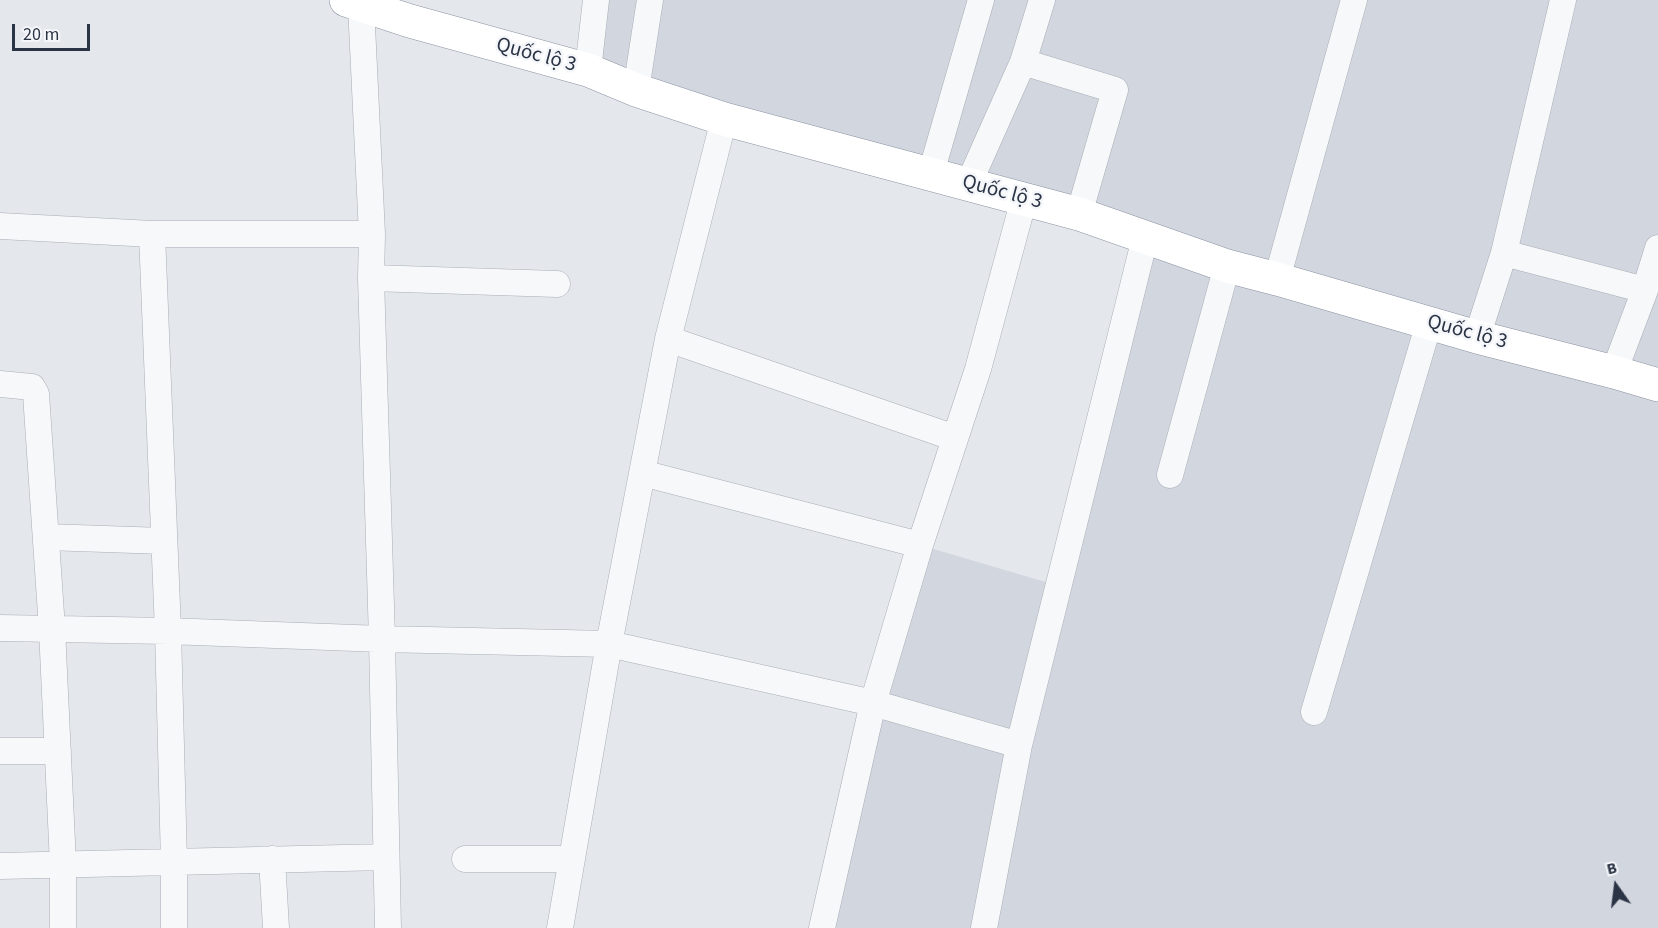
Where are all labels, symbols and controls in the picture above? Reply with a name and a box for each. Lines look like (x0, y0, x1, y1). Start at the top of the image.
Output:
scale bar (15, 12, 93, 50)
text: 20 m (23, 22, 59, 47)
street label: Quốc lộ 3 (493, 33, 579, 79)
street label: Quốc lộ 3 (959, 170, 1045, 216)
street label: Quốc lộ 3 (1424, 310, 1510, 356)
north arrow (1586, 856, 1646, 916)
text: B (1604, 857, 1619, 880)

